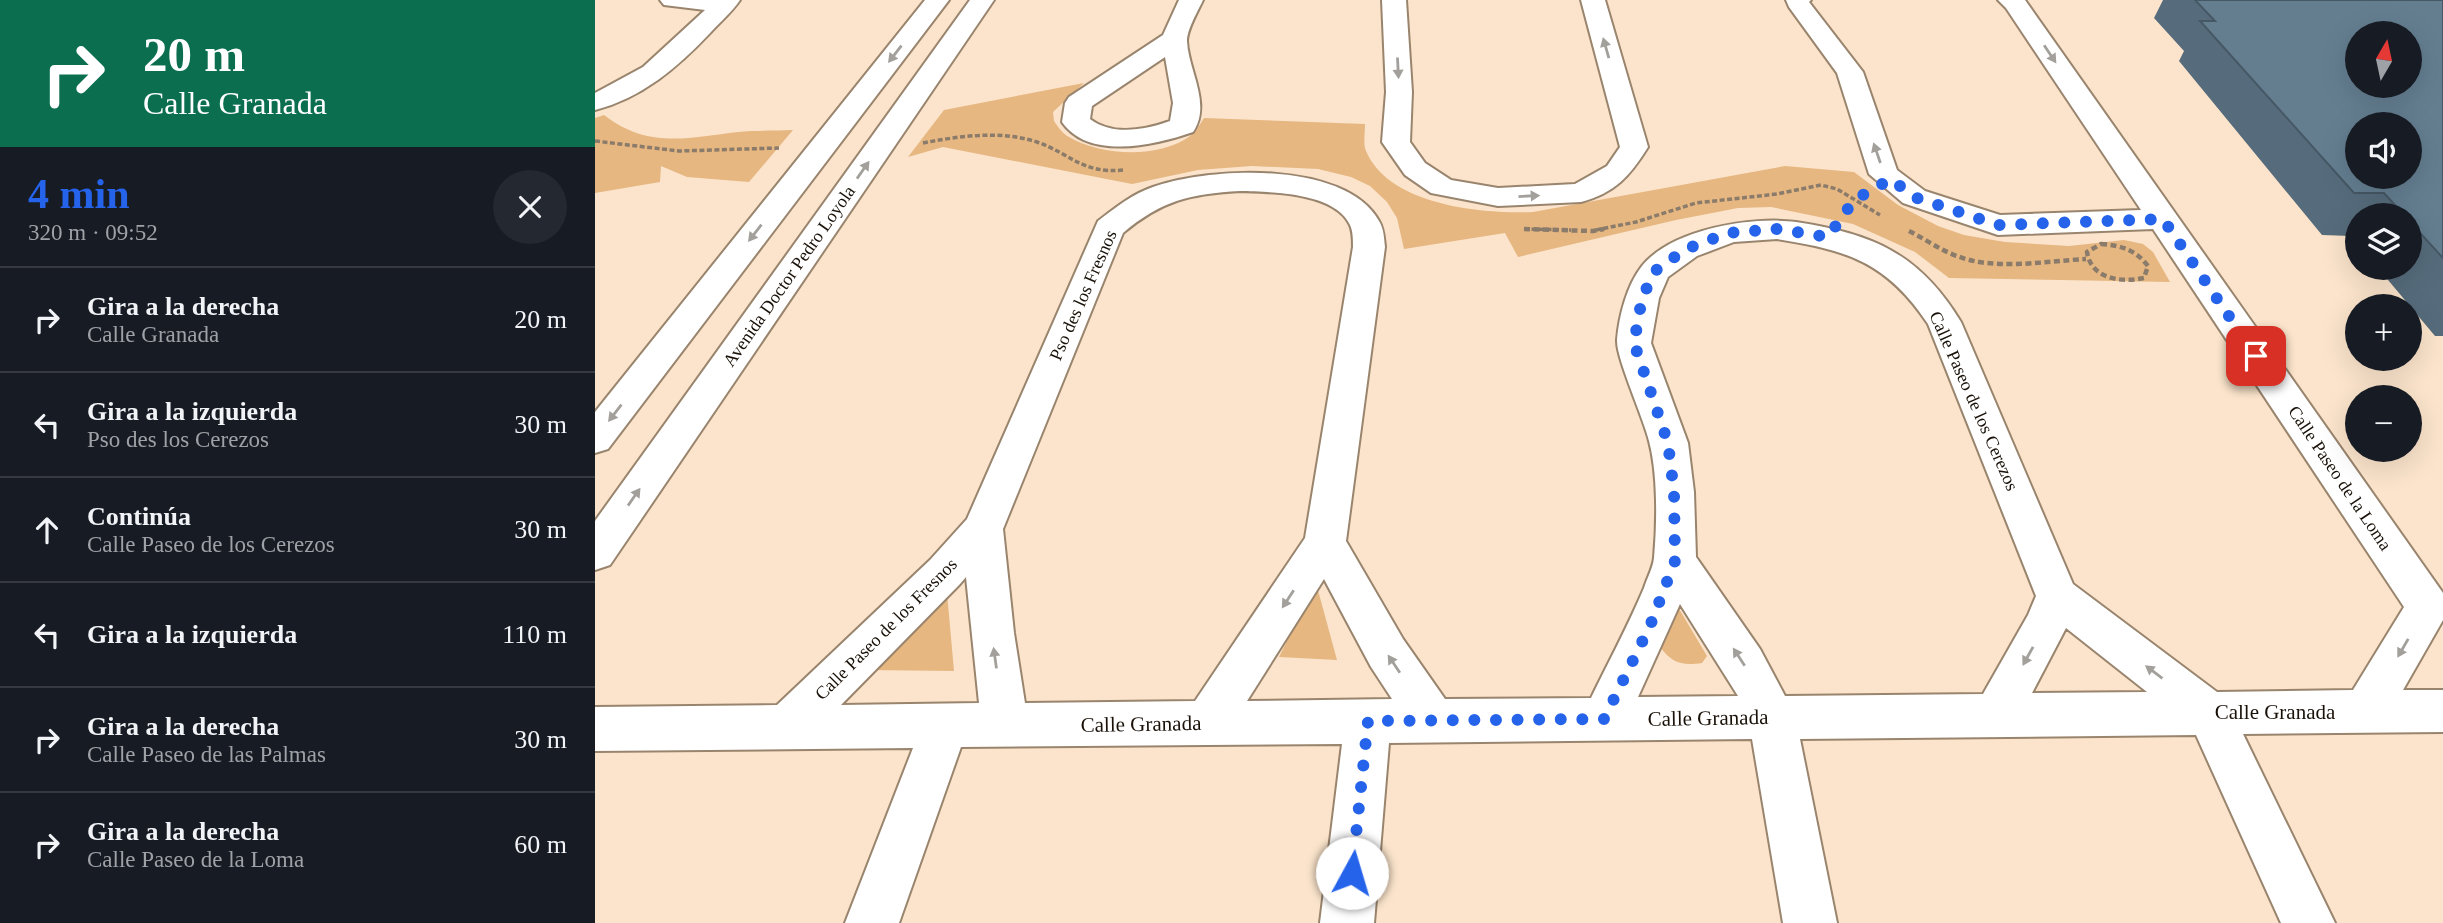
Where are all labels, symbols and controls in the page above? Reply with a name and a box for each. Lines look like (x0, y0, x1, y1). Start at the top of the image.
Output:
north arrow (2345, 21, 2422, 98)
map controls (2345, 21, 2422, 462)
text: 20 m (143, 27, 245, 82)
icon: right (28, 28, 119, 119)
one-way arrow (1601, 37, 1611, 58)
one-way arrow (887, 44, 902, 62)
one-way arrow (2043, 45, 2057, 63)
one-way arrow (1392, 57, 1403, 79)
text: Calle Granada (143, 85, 327, 121)
button: sound (2345, 112, 2422, 189)
one-way arrow (1871, 143, 1882, 164)
one-way arrow (856, 161, 870, 179)
button: close (493, 170, 567, 244)
text: 4 min (28, 171, 130, 217)
street label: Avenida Doctor Pedro Loyola (719, 182, 859, 370)
one-way arrow (1518, 190, 1540, 201)
button: layers (2345, 203, 2422, 280)
text: 320 m · 09:52 (28, 220, 158, 245)
one-way arrow (748, 224, 763, 242)
street label: Pso des los Fresnos (1045, 227, 1121, 363)
text: Gira a la derecha (87, 292, 279, 321)
button: + (2345, 294, 2422, 371)
icon: right (28, 301, 66, 339)
text: 20 m (514, 305, 567, 334)
street label: Calle Paseo de los Cerezos (1925, 308, 2023, 494)
text: Calle Granada (87, 322, 219, 347)
pin (2226, 326, 2286, 386)
icon: arrive (2237, 337, 2275, 375)
button: − (2345, 385, 2422, 462)
text: Gira a la izquierda (87, 397, 297, 426)
street label: Calle Paseo de la Loma (2284, 402, 2396, 554)
one-way arrow (608, 403, 623, 421)
icon: left (28, 406, 66, 444)
text: 30 m (514, 410, 567, 439)
text: Pso des los Cerezos (87, 427, 269, 452)
one-way arrow (627, 488, 641, 506)
text: Continúa (87, 502, 191, 531)
icon: ahead (28, 511, 66, 549)
text: 30 m (514, 515, 567, 544)
text: Calle Paseo de los Cerezos (87, 532, 335, 557)
street label: Calle Paseo de los Fresnos (811, 554, 961, 704)
one-way arrow (1281, 589, 1294, 609)
icon: left (28, 616, 66, 654)
text: Gira a la izquierda (87, 620, 297, 649)
text: 110 m (502, 620, 567, 649)
one-way arrow (2397, 639, 2409, 658)
one-way arrow (990, 647, 1001, 669)
one-way arrow (1733, 647, 1746, 667)
one-way arrow (2022, 647, 2034, 666)
one-way arrow (1387, 655, 1401, 673)
one-way arrow (2145, 665, 2164, 679)
street label: Calle Granada (2215, 700, 2336, 724)
street label: Calle Granada (1647, 705, 1769, 731)
street label: Calle Granada (1080, 711, 1202, 737)
text: Gira a la derecha (87, 712, 279, 741)
icon: right (28, 721, 66, 759)
text: 30 m (514, 725, 567, 754)
text: Calle Paseo de las Palmas (87, 742, 326, 767)
text: Gira a la derecha (87, 817, 279, 846)
icon: right (28, 826, 66, 864)
text: 60 m (514, 830, 567, 859)
position arrow (1315, 836, 1389, 910)
text: Calle Paseo de la Loma (87, 847, 304, 872)

